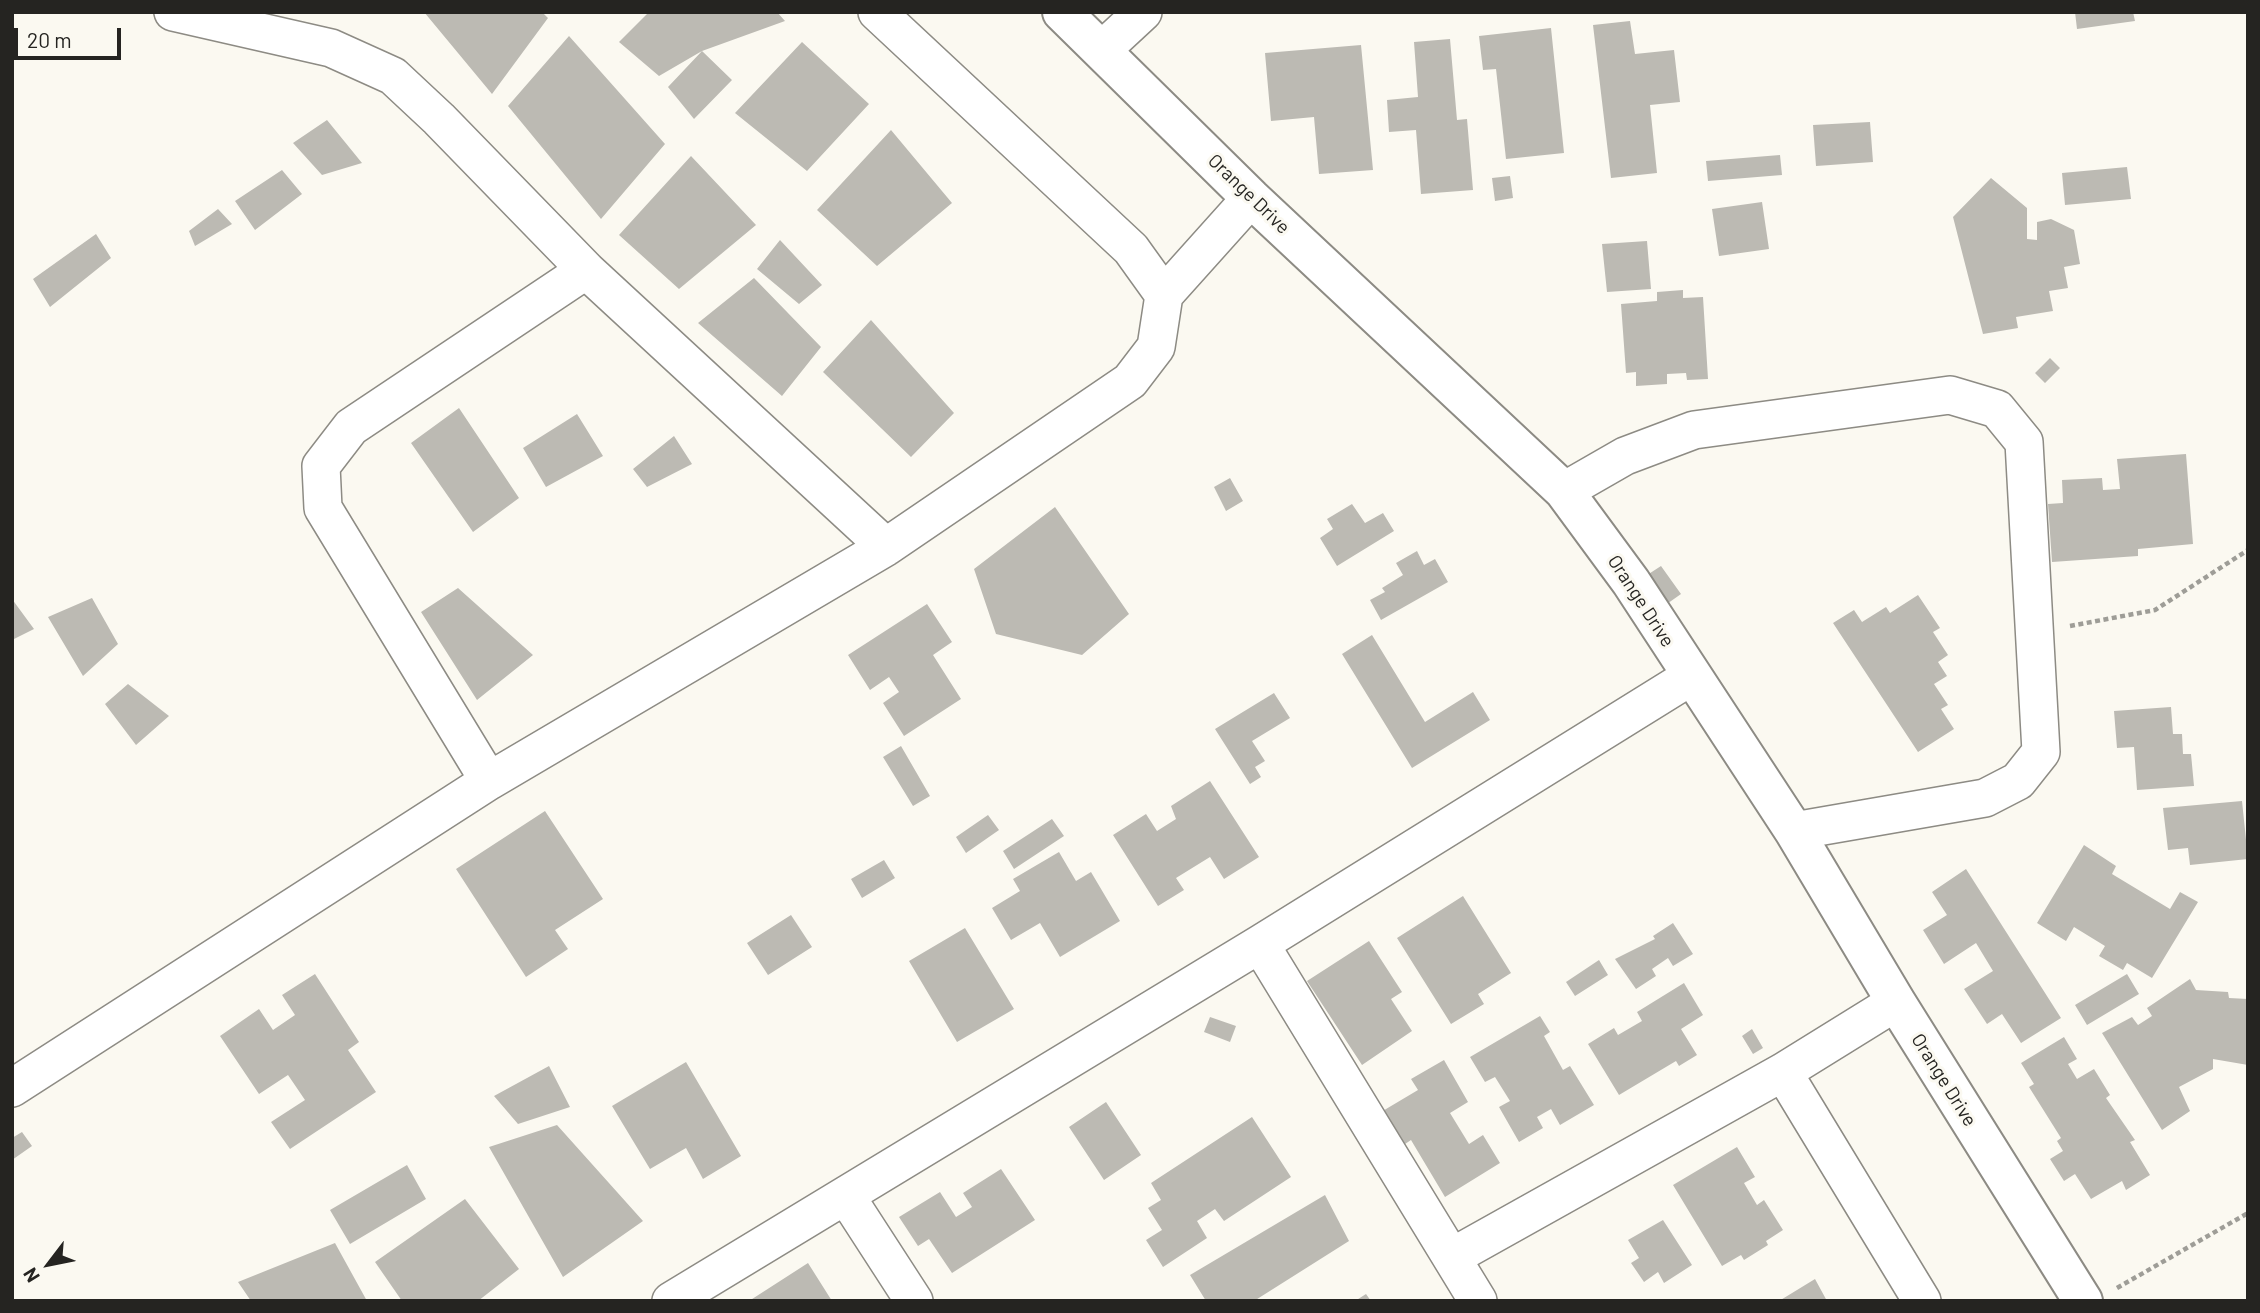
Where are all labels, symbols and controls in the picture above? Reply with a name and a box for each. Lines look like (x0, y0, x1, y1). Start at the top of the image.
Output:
scale bar (18, 14, 124, 58)
text: 20 m (27, 27, 72, 52)
street label: Orange Drive (1203, 149, 1295, 239)
street label: Orange Drive (1603, 551, 1679, 651)
street label: Orange Drive (1906, 1029, 1982, 1131)
north arrow (14, 1229, 84, 1299)
text: N (18, 1264, 44, 1287)

